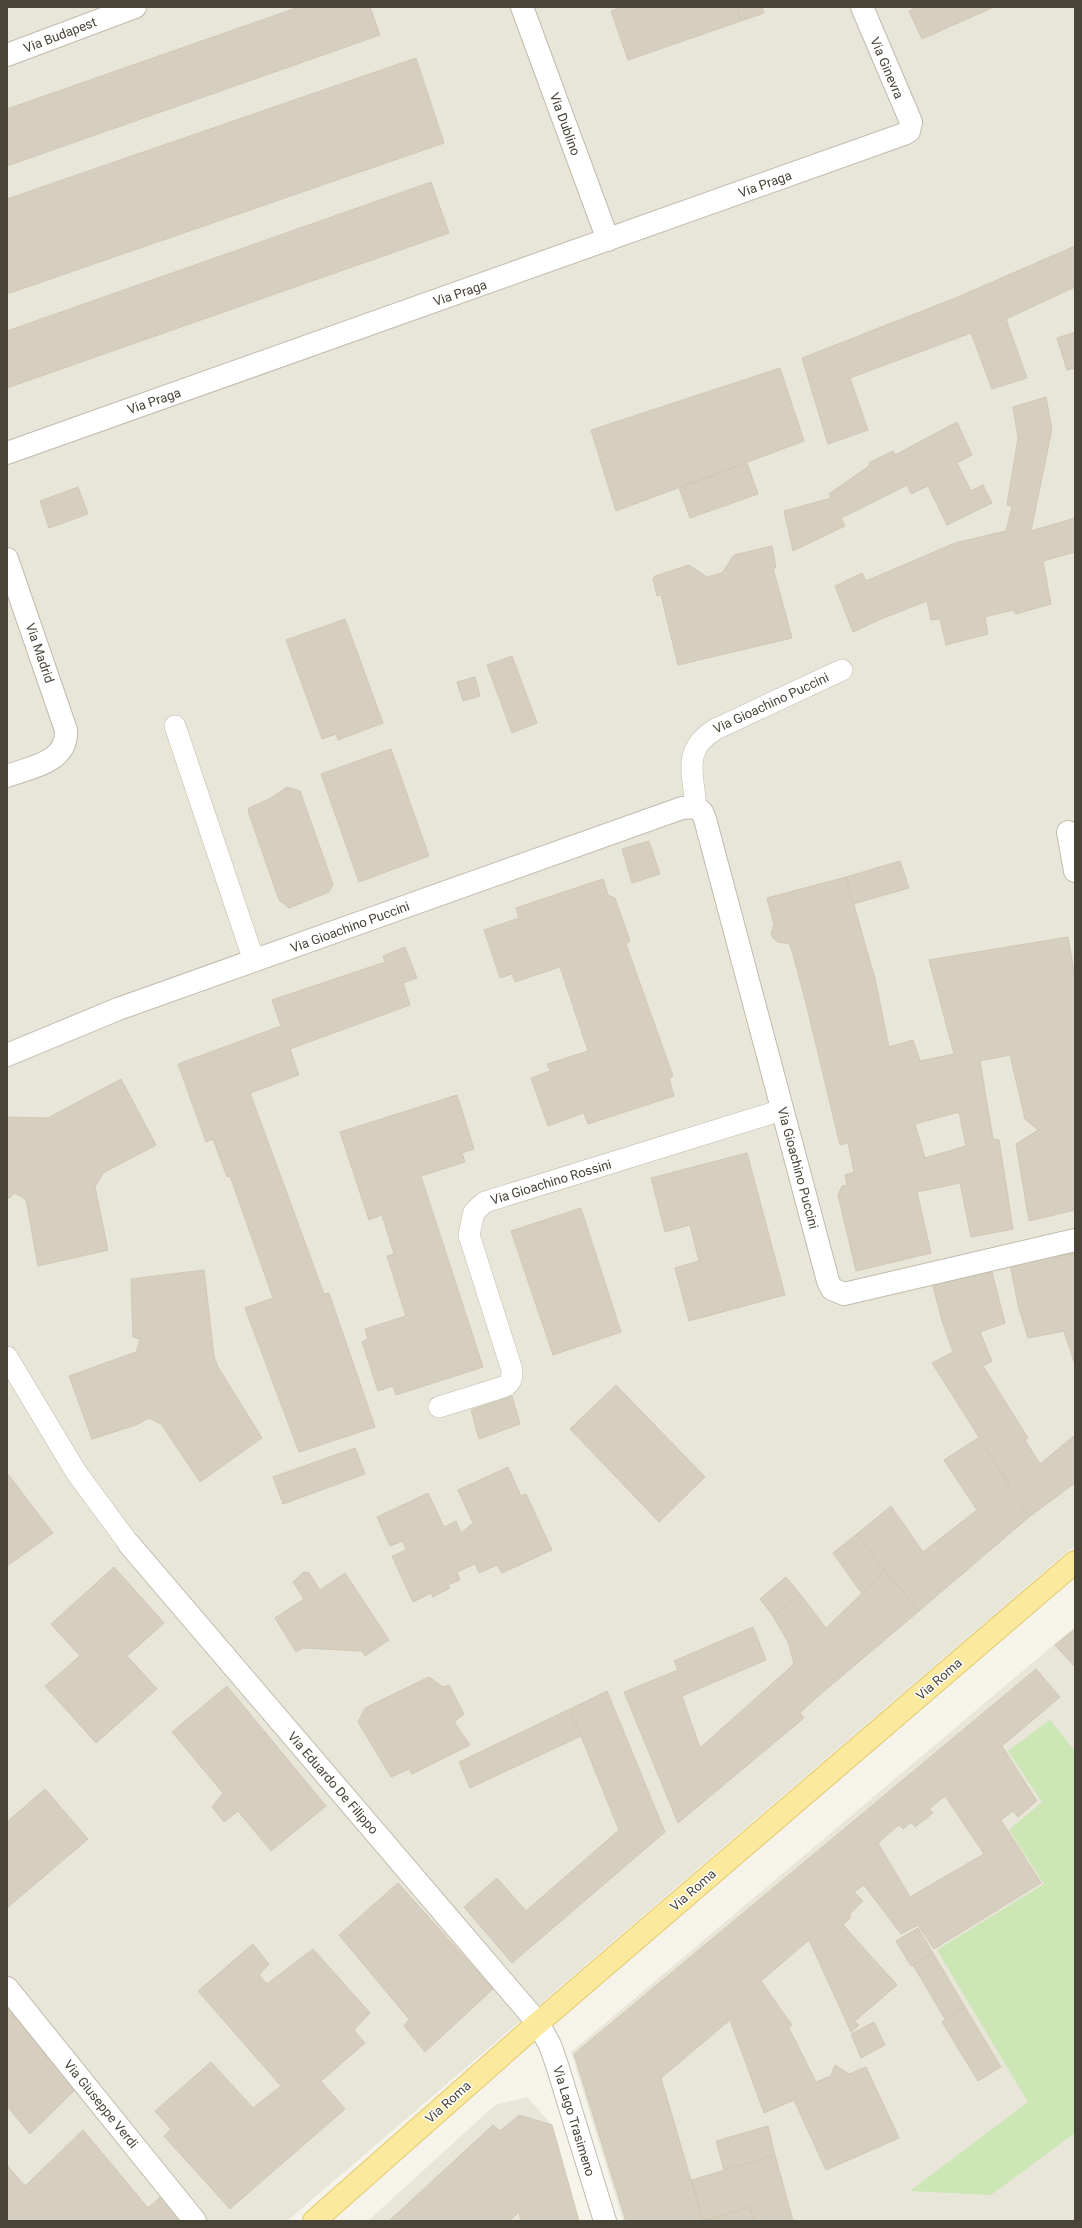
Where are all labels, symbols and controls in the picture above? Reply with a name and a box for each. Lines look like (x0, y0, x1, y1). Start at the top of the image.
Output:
street label: Via Budapest (22, 14, 98, 56)
street label: Via Ginevra (867, 35, 907, 101)
street label: Via Dublino (547, 91, 583, 157)
street label: Via Praga (736, 167, 794, 201)
street label: Via Praga (431, 277, 489, 309)
street label: Via Praga (125, 385, 183, 417)
street label: Via Madrid (23, 621, 57, 685)
street label: Via Gioachino Puccini (711, 670, 831, 736)
street label: Via Gioachino Puccini (288, 898, 412, 956)
street label: Via Gioachino Puccini (774, 1105, 822, 1231)
street label: Via Gioachino Rossini (489, 1156, 613, 1208)
street label: Via Roma (913, 1655, 965, 1703)
street label: Via Eduardo De Filippo (285, 1729, 381, 1837)
street label: Via Roma (667, 1866, 719, 1914)
street label: Via Giuseppe Verdi (61, 2057, 141, 2151)
street label: Via Lago Trasimeno (550, 2064, 598, 2178)
street label: Via Roma (422, 2078, 474, 2126)

